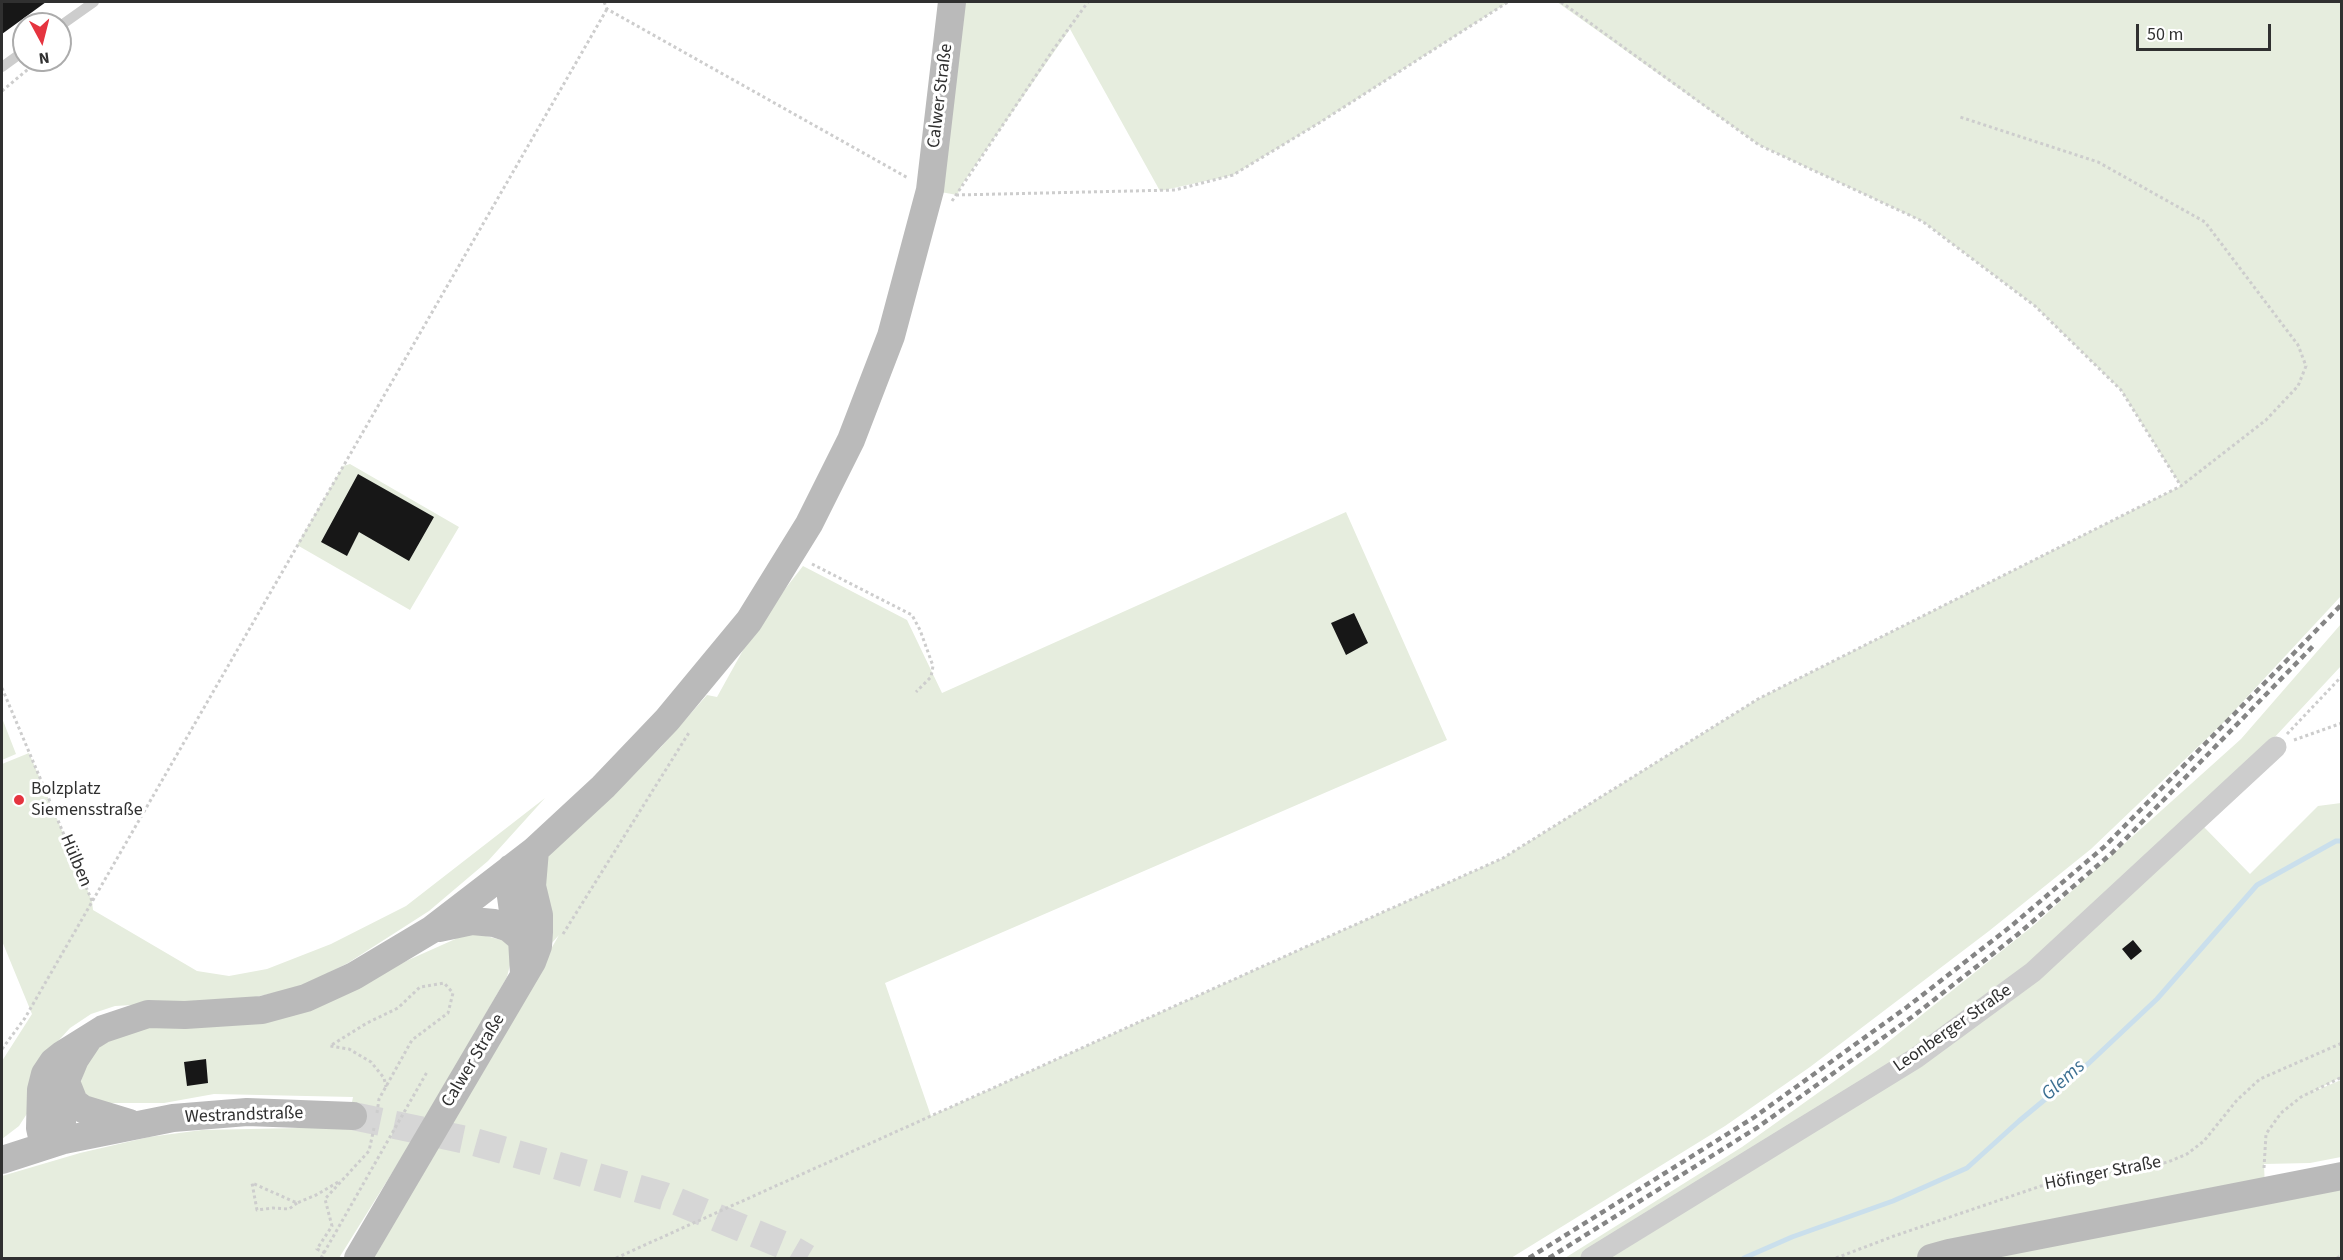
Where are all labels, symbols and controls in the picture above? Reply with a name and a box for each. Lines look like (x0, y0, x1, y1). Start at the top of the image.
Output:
north arrow (12, 12, 72, 72)
scale bar (2139, 12, 2274, 50)
text: 50 m (2147, 22, 2183, 47)
street label: Calwer Straße (924, 43, 958, 149)
text: N (37, 46, 51, 69)
place label: Bolzplatz Siemensstraße (31, 779, 143, 822)
marker: Bolzplatz Siemensstraße (12, 793, 26, 807)
street label: Hülben (54, 832, 96, 890)
street label: Leonberger Straße (1890, 980, 2016, 1078)
street label: Calwer Straße (438, 1010, 510, 1112)
water label: Glems (2037, 1055, 2091, 1107)
street label: Westrandstraße (184, 1103, 304, 1129)
street label: Höfinger Straße (2043, 1152, 2163, 1196)

